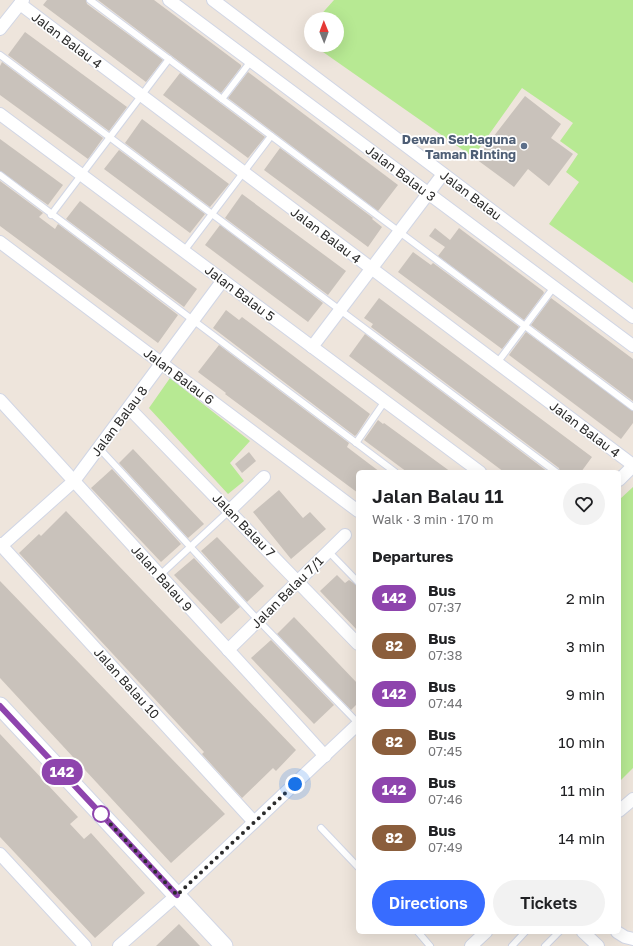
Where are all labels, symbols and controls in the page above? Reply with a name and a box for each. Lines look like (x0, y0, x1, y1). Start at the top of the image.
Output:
street label: Jalan Balau 4 (29, 8, 105, 72)
north arrow (304, 12, 344, 52)
map controls (304, 12, 344, 52)
place label: Dewan Serbaguna Taman RInting (402, 131, 516, 162)
street label: Jalan Balau 3 (363, 141, 439, 205)
marker: Dewan Serbaguna Taman RInting (519, 141, 529, 151)
street label: Jalan Balau (437, 167, 505, 223)
street label: Jalan Balau 4 (288, 203, 364, 267)
street label: Jalan Balau 5 (202, 261, 278, 325)
street label: Jalan Balau 6 (141, 344, 217, 408)
street label: Jalan Balau 8 (87, 383, 151, 459)
street label: Jalan Balau 4 (547, 397, 623, 461)
button: heart (563, 483, 605, 525)
text: Jalan Balau 11 (372, 484, 504, 507)
street label: Jalan Balau 7 (209, 490, 279, 560)
text: Walk · 3 min · 170 m (372, 511, 493, 527)
street label: Jalan Balau 9 (128, 541, 196, 615)
text: Departures (372, 547, 453, 565)
street label: Jalan Balau 7/1 (248, 553, 326, 631)
text: Bus (428, 581, 456, 599)
text: 142 (382, 589, 406, 606)
text: 2 min (566, 589, 605, 607)
text: 07:37 (428, 599, 461, 615)
text: Bus (428, 629, 456, 647)
text: 82 (385, 637, 403, 654)
text: 3 min (566, 637, 605, 655)
street label: Jalan Balau 10 (91, 644, 163, 722)
text: 07:38 (428, 647, 462, 663)
text: Bus (428, 677, 456, 695)
text: 142 (382, 685, 406, 702)
text: 9 min (566, 685, 605, 703)
text: 07:44 (428, 695, 463, 711)
text: Bus (428, 725, 456, 743)
text: 82 (385, 733, 403, 750)
text: 10 min (558, 733, 605, 751)
text: 07:45 (428, 743, 462, 759)
line badge: 142 (39, 759, 85, 785)
text: 142 (50, 763, 74, 780)
text: Bus (428, 773, 456, 791)
your location (285, 774, 305, 794)
text: 142 (382, 781, 406, 798)
text: 11 min (560, 781, 605, 799)
text: 07:46 (428, 791, 463, 807)
unlabelled marker (92, 805, 110, 823)
text: Bus (428, 821, 456, 839)
text: 82 (385, 829, 403, 846)
text: 14 min (558, 829, 605, 847)
text: 07:49 (428, 839, 463, 855)
button: Directions (372, 880, 485, 926)
button: Tickets (493, 880, 605, 926)

